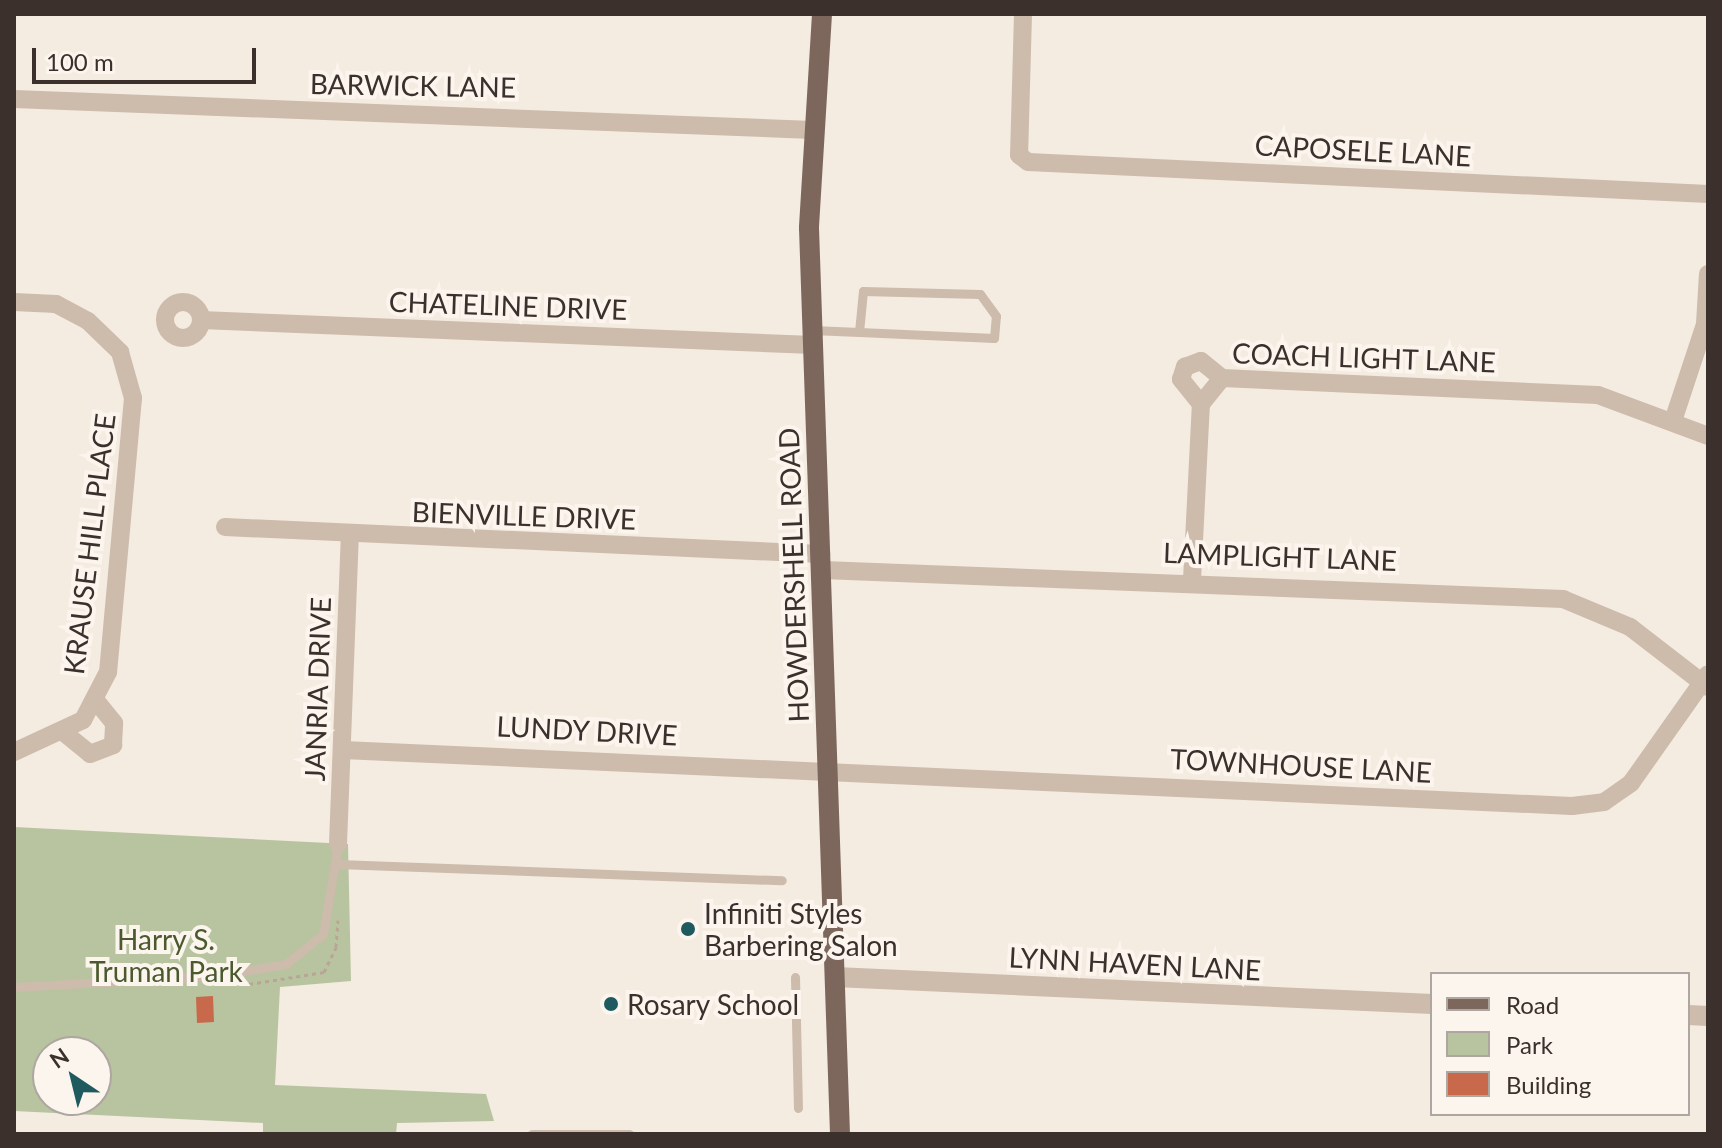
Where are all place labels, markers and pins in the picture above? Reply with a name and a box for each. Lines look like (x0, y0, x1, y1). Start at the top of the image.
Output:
place label: Infiniti Styles Barbering Salon (704, 896, 898, 962)
marker: Infiniti Styles Barbering Salon (679, 920, 697, 938)
place label: Rosary School (627, 987, 800, 1021)
marker: Rosary School (602, 995, 620, 1013)

